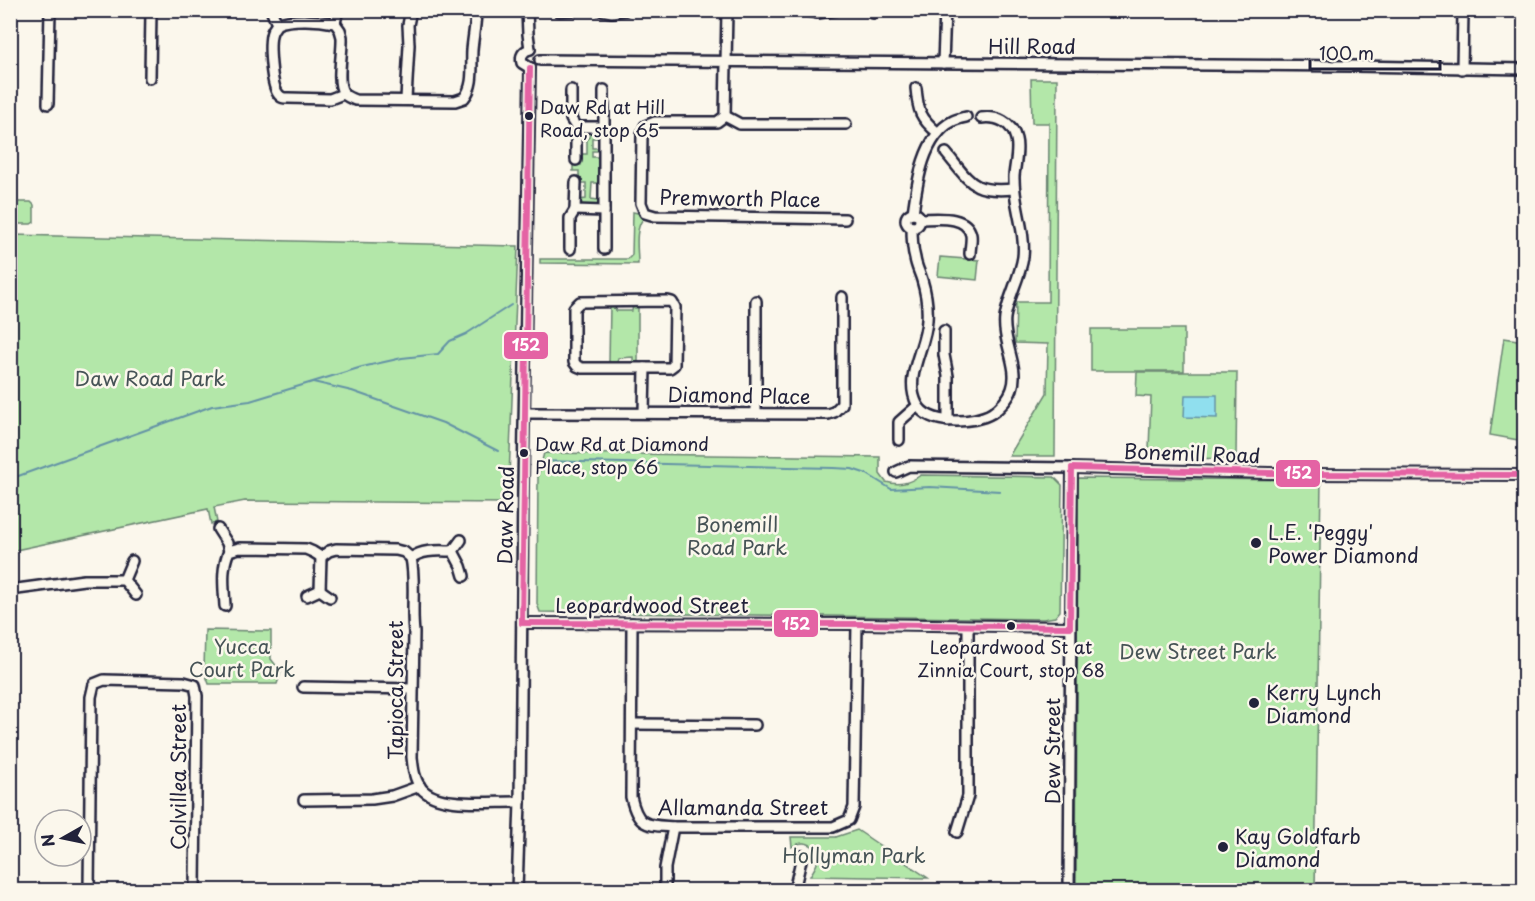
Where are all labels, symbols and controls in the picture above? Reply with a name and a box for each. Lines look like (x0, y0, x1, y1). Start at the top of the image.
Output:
street label: Hill Road (988, 31, 1076, 61)
scale bar (1310, 33, 1440, 71)
text: 100 m (1319, 39, 1374, 66)
place label: Daw Rd at Hill Road, stop 65 (540, 93, 665, 143)
marker: Daw Rd at Hill Road, stop 65 (523, 110, 535, 122)
street label: Premworth Place (659, 182, 821, 214)
line badge: 152 (503, 331, 549, 360)
text: 152 (512, 332, 540, 356)
park label: Daw Road Park (75, 363, 225, 393)
street label: Diamond Place (667, 379, 811, 411)
place label: Daw Rd at Diamond Place, stop 66 (535, 430, 709, 480)
street label: Bonemill Road (1123, 436, 1261, 470)
marker: Daw Rd at Diamond Place, stop 66 (518, 447, 530, 459)
line badge: 152 (1275, 459, 1321, 488)
text: 152 (1284, 460, 1312, 484)
street label: Daw Road (489, 465, 521, 565)
park label: Bonemill Road Park (687, 509, 787, 562)
place label: L.E. 'Peggy' Power Diamond (1268, 517, 1419, 570)
marker: L.E. 'Peggy' Power Diamond (1249, 536, 1263, 550)
street label: Leopardwood Street (555, 590, 749, 620)
line badge: 152 (773, 609, 819, 638)
text: 152 (782, 611, 810, 635)
street label: Tapioca Street (380, 620, 410, 760)
marker: Leopardwood St at Zinnia Court, stop 68 (1005, 620, 1017, 632)
park label: Yucca Court Park (189, 631, 295, 684)
place label: Leopardwood St at Zinnia Court, stop 68 (917, 633, 1105, 683)
park label: Dew Street Park (1119, 636, 1277, 666)
place label: Kerry Lynch Diamond (1266, 677, 1382, 730)
marker: Kerry Lynch Diamond (1247, 696, 1261, 710)
street label: Dew Street (1037, 698, 1067, 804)
street label: Colvillea Street (163, 704, 193, 850)
street label: Allamanda Street (658, 792, 828, 822)
north arrow (33, 808, 93, 868)
place label: Kay Goldfarb Diamond (1235, 821, 1361, 874)
text: N (34, 832, 60, 849)
park label: Hollyman Park (782, 840, 926, 870)
marker: Kay Goldfarb Diamond (1216, 840, 1230, 854)

